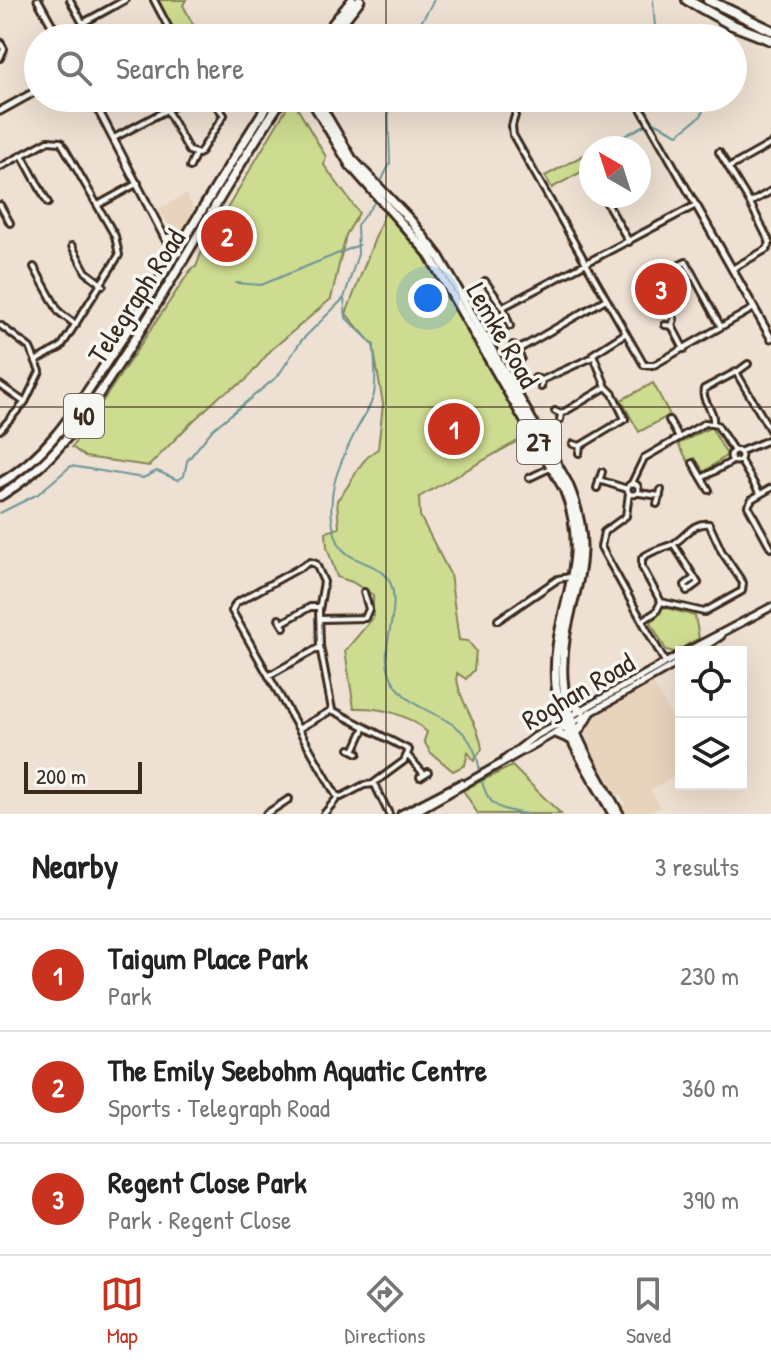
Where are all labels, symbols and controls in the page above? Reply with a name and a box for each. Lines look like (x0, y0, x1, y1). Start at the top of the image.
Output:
search box (24, 24, 747, 112)
icon: search (52, 46, 96, 90)
text: Search here (116, 48, 244, 88)
north arrow (579, 136, 651, 208)
pin: 2 (201, 206, 253, 266)
street label: Telegraph Road (78, 221, 194, 371)
pin: 3 (635, 259, 687, 319)
street label: Lemke Road (458, 275, 548, 395)
your location (408, 278, 448, 318)
road number: 40 (64, 394, 104, 438)
pin: 1 (428, 399, 480, 459)
road number: 27 (517, 420, 561, 464)
street label: Roghan Road (515, 643, 641, 739)
map controls (675, 646, 747, 790)
button: locate (675, 646, 747, 718)
button: layers (675, 718, 747, 790)
scale bar (24, 758, 142, 794)
text: 200 m (36, 761, 86, 791)
text: Nearby (32, 843, 118, 889)
text: 3 results (655, 849, 739, 884)
text: Taigum Place Park (108, 938, 308, 978)
text: 1 (53, 958, 63, 993)
text: 230 m (680, 958, 739, 993)
text: Park (108, 978, 152, 1013)
text: The Emily Seebohm Aquatic Centre (108, 1050, 487, 1090)
text: 2 (52, 1070, 64, 1105)
text: 360 m (682, 1070, 739, 1105)
text: Sports · Telegraph Road (108, 1090, 330, 1125)
text: Regent Close Park (108, 1162, 307, 1202)
text: 3 (52, 1182, 64, 1217)
text: 390 m (683, 1182, 739, 1217)
text: Park · Regent Close (108, 1202, 291, 1237)
tab: Map (100, 1272, 144, 1350)
tab: Directions (345, 1272, 426, 1350)
tab: Saved (626, 1272, 671, 1350)

